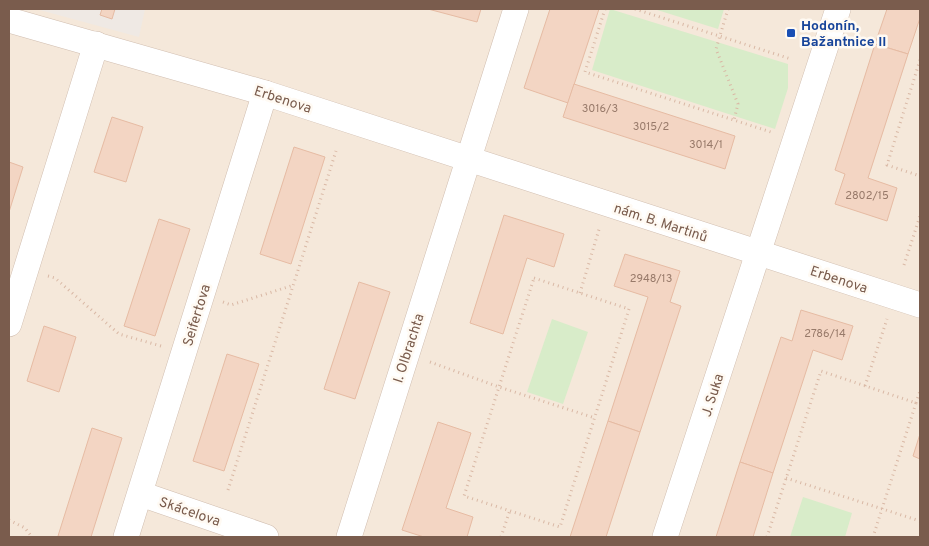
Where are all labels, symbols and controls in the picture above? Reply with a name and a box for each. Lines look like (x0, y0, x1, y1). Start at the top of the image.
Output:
place label: Hodonín, Bažantnice II (801, 18, 886, 51)
marker: Hodonín, Bažantnice II (785, 27, 797, 39)
street label: Erbenova (252, 83, 313, 118)
house number: 3016/3 (582, 102, 618, 116)
house number: 3015/2 (633, 120, 669, 134)
house number: 3014/1 (689, 138, 723, 152)
house number: 2802/15 (845, 189, 889, 203)
street label: nám. B. Martinů (612, 200, 710, 247)
street label: Erbenova (808, 263, 869, 298)
house number: 2948/13 (630, 272, 672, 286)
street label: Seifertova (180, 282, 215, 349)
street label: I. Olbrachta (390, 312, 429, 385)
house number: 2786/14 (804, 327, 846, 341)
street label: J. Suka (698, 372, 728, 419)
street label: Skácelova (157, 494, 222, 531)

